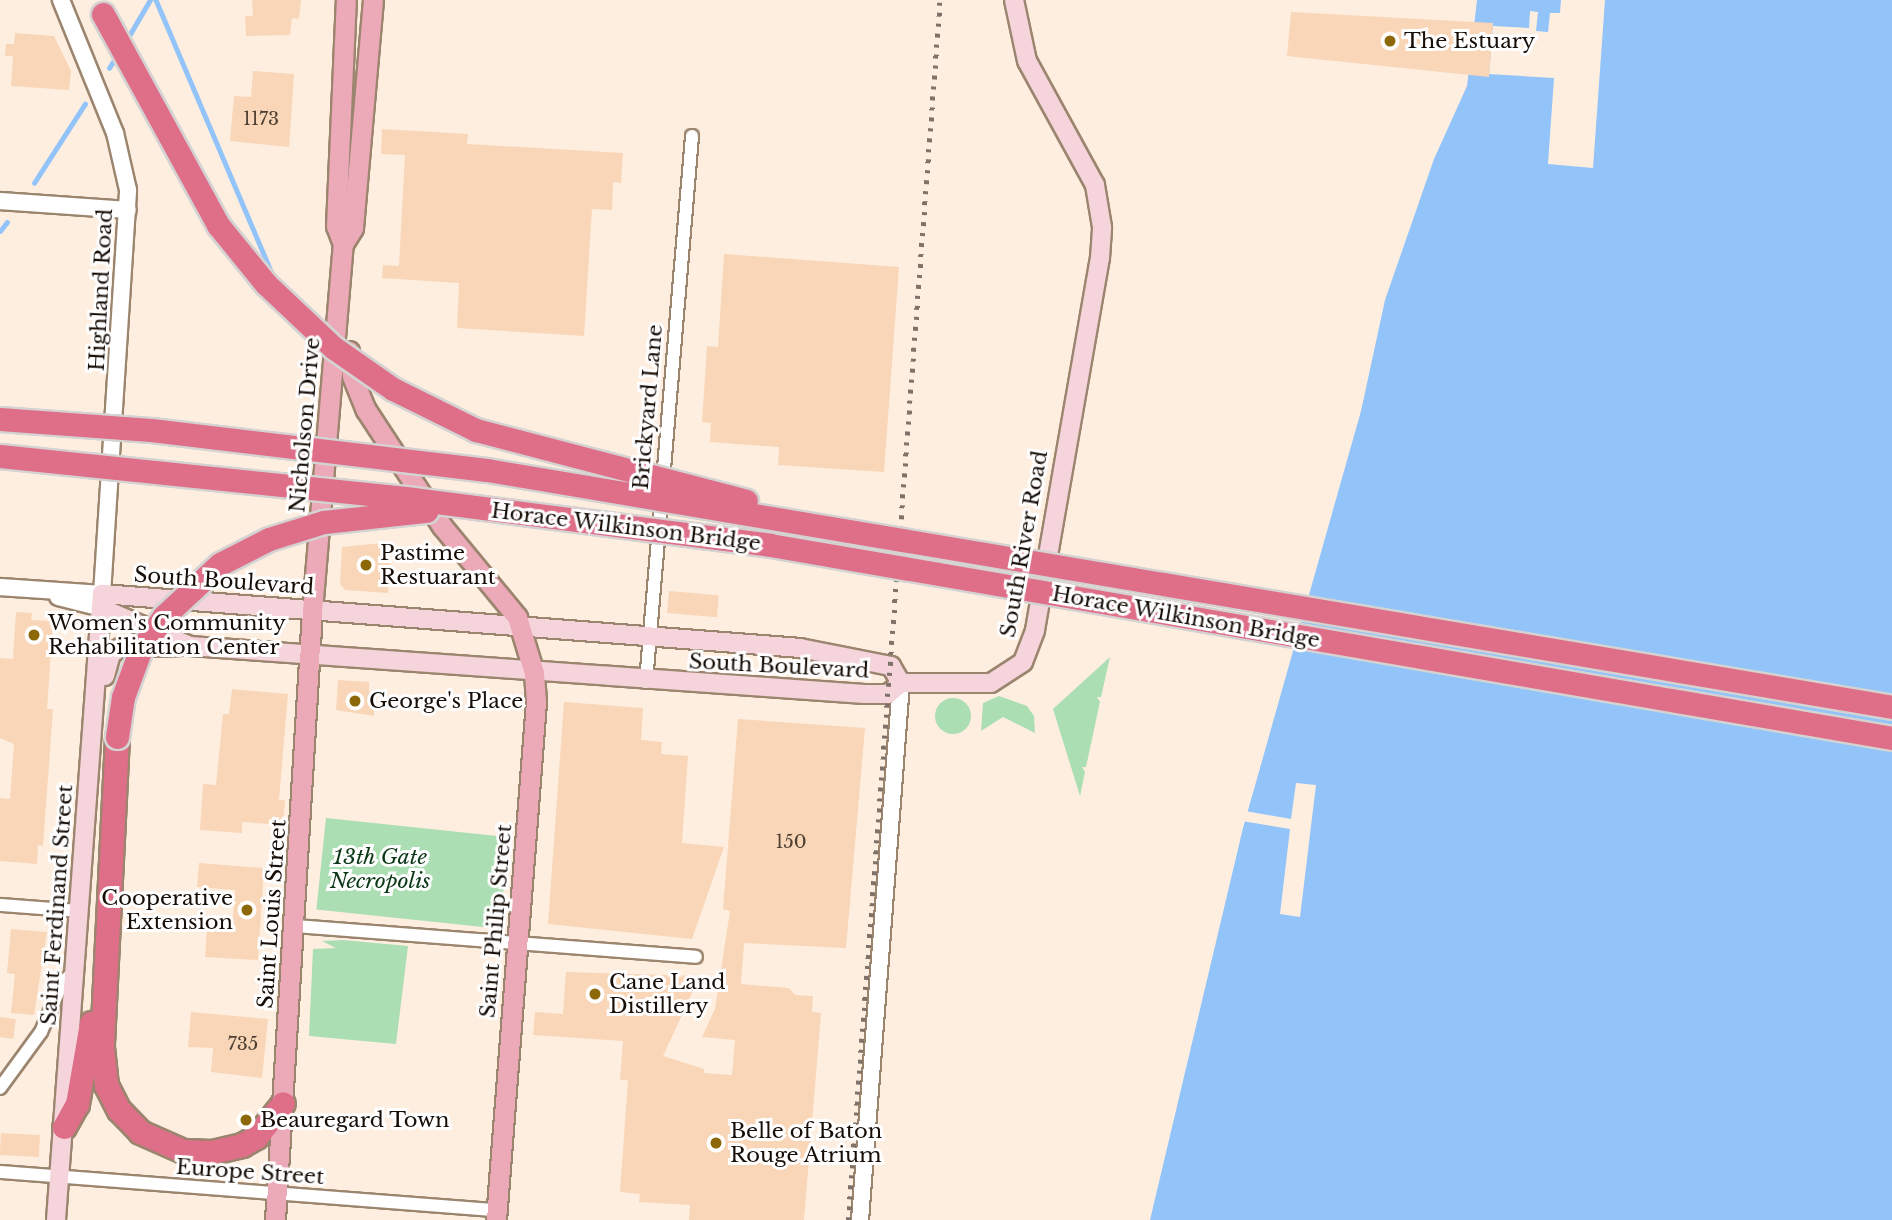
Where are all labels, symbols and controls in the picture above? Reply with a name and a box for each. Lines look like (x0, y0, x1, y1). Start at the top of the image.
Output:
place label: The Estuary (1404, 28, 1535, 54)
marker: The Estuary (1382, 33, 1398, 49)
house number: 1173 (243, 108, 279, 130)
street label: Highland Road (84, 208, 118, 372)
street label: Brickyard Lane (628, 323, 668, 491)
street label: Nicholson Drive (285, 336, 325, 514)
street label: South River Road (995, 448, 1053, 640)
street label: Horace Wilkinson Bridge (489, 498, 763, 556)
place label: Pastime Restuarant (380, 540, 496, 590)
marker: Pastime Restuarant (358, 557, 374, 573)
street label: South Boulevard (133, 562, 315, 600)
street label: Horace Wilkinson Bridge (1050, 581, 1322, 653)
place label: Women's Community Rehabilitation Center (48, 610, 286, 660)
marker: Women's Community Rehabilitation Center (26, 627, 42, 643)
street label: South Boulevard (688, 649, 870, 683)
place label: George's Place (369, 688, 523, 714)
marker: George's Place (347, 693, 363, 709)
street label: Saint Ferdinand Street (36, 784, 78, 1026)
street label: Saint Louis Street (253, 818, 291, 1010)
street label: Saint Philip Street (475, 823, 517, 1019)
house number: 150 (775, 831, 807, 853)
park label: 13th Gate Necropolis (330, 844, 430, 894)
place label: Cooperative Extension (101, 885, 233, 935)
marker: Cooperative Extension (239, 902, 255, 918)
place label: Cane Land Distillery (609, 969, 726, 1019)
marker: Cane Land Distillery (587, 986, 603, 1002)
house number: 735 (228, 1033, 258, 1055)
place label: Beauregard Town (260, 1107, 450, 1133)
marker: Beauregard Town (238, 1112, 254, 1128)
place label: Belle of Baton Rouge Atrium (730, 1118, 882, 1168)
marker: Belle of Baton Rouge Atrium (708, 1135, 724, 1151)
street label: Europe Street (175, 1154, 325, 1190)

